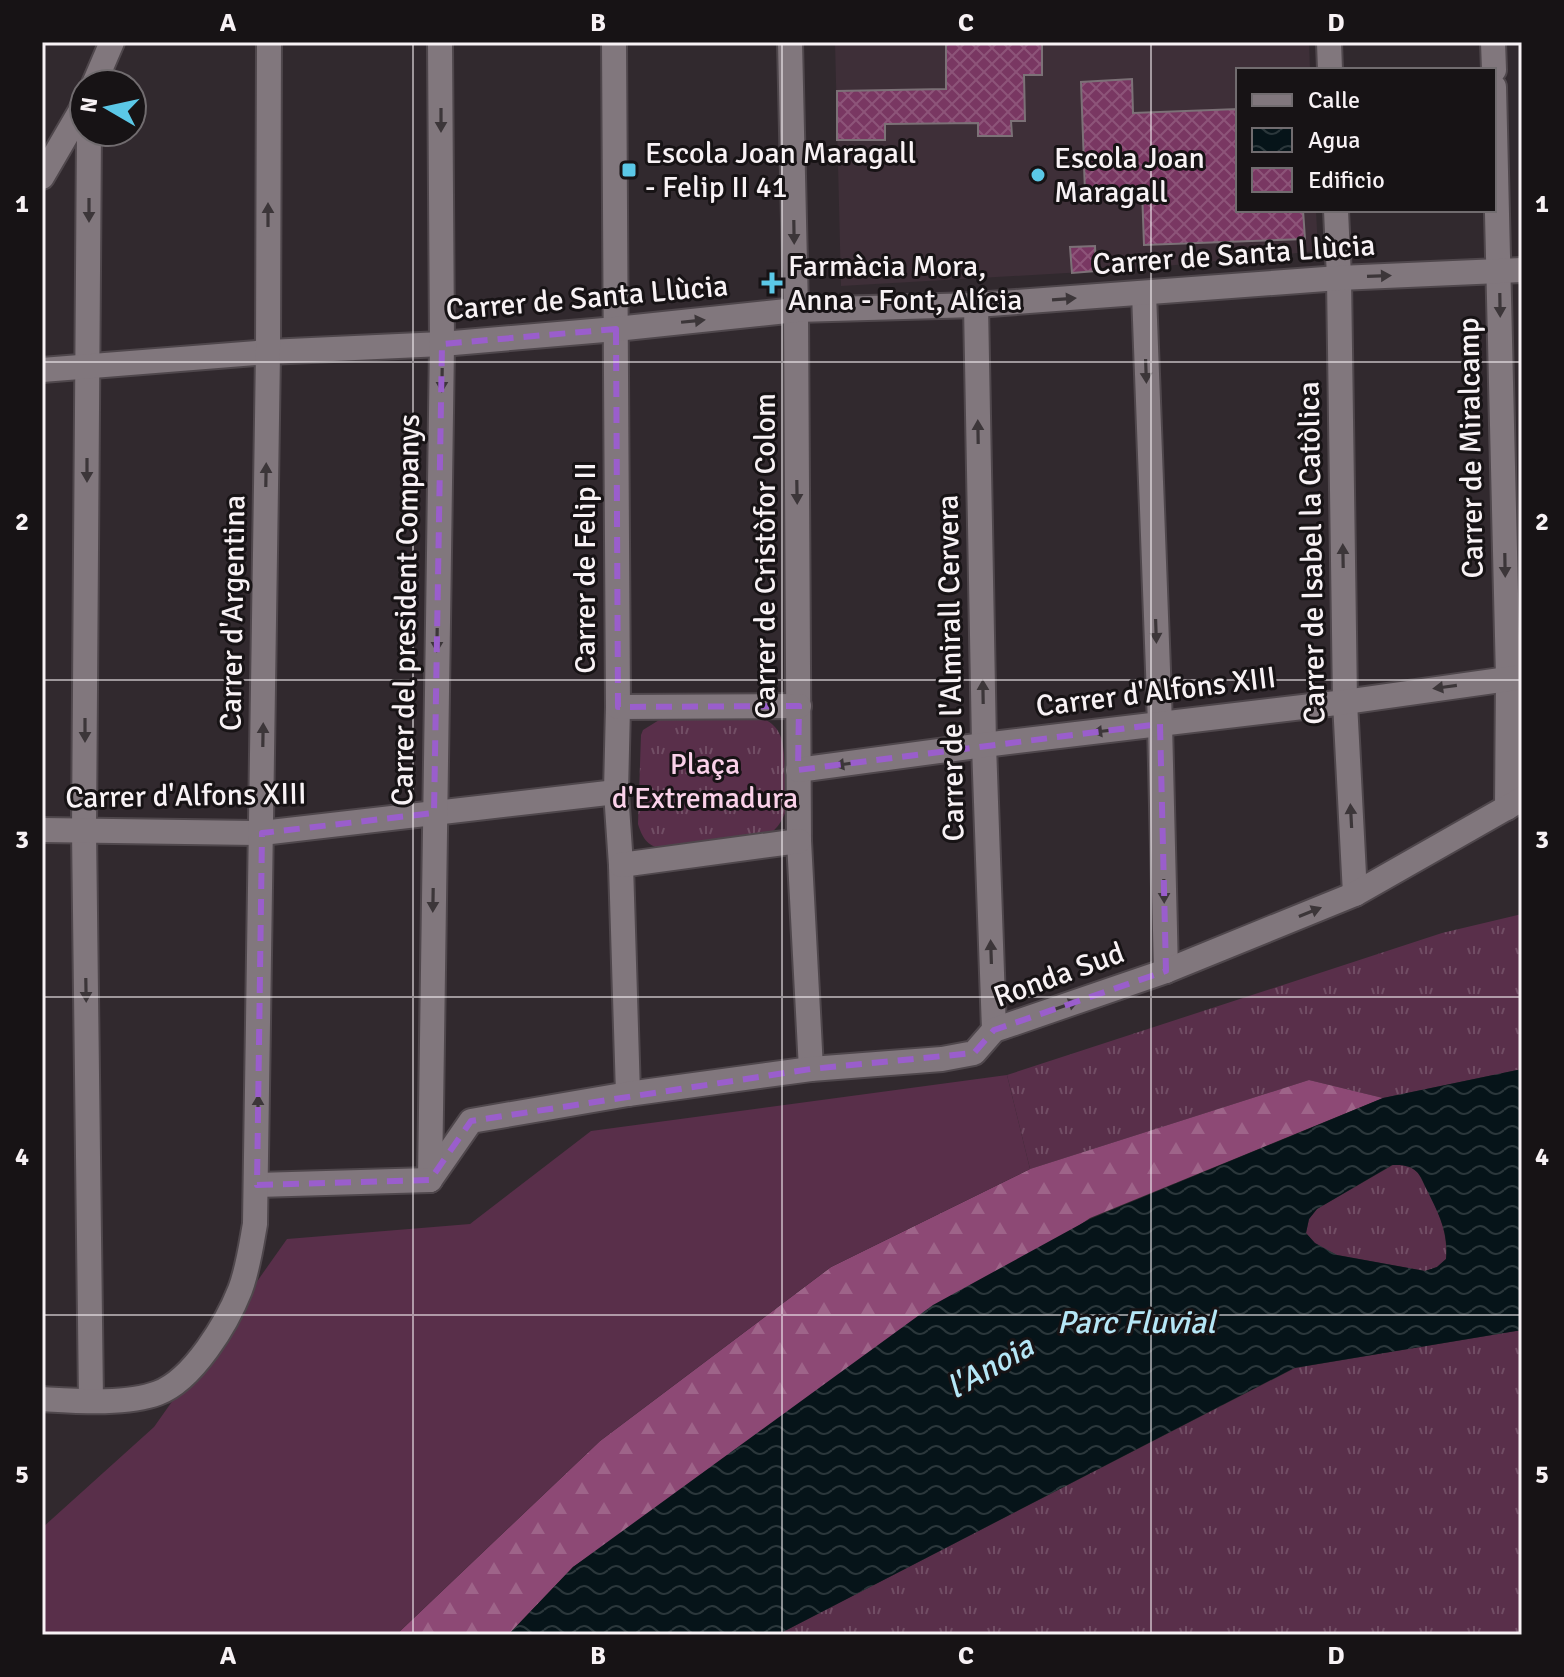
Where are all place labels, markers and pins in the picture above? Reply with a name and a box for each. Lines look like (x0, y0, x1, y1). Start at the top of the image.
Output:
place label: Escola Joan Maragall - Felip II 41 (645, 135, 916, 206)
place label: Escola Joan Maragall (1054, 140, 1205, 211)
marker: Escola Joan Maragall - Felip II 41 (620, 161, 638, 179)
marker: Escola Joan Maragall (1029, 166, 1047, 184)
place label: Farmàcia Mora, Anna - Font, Alícia (788, 248, 1023, 319)
marker: Farmàcia Mora, Anna - Font, Alícia (763, 274, 781, 292)

